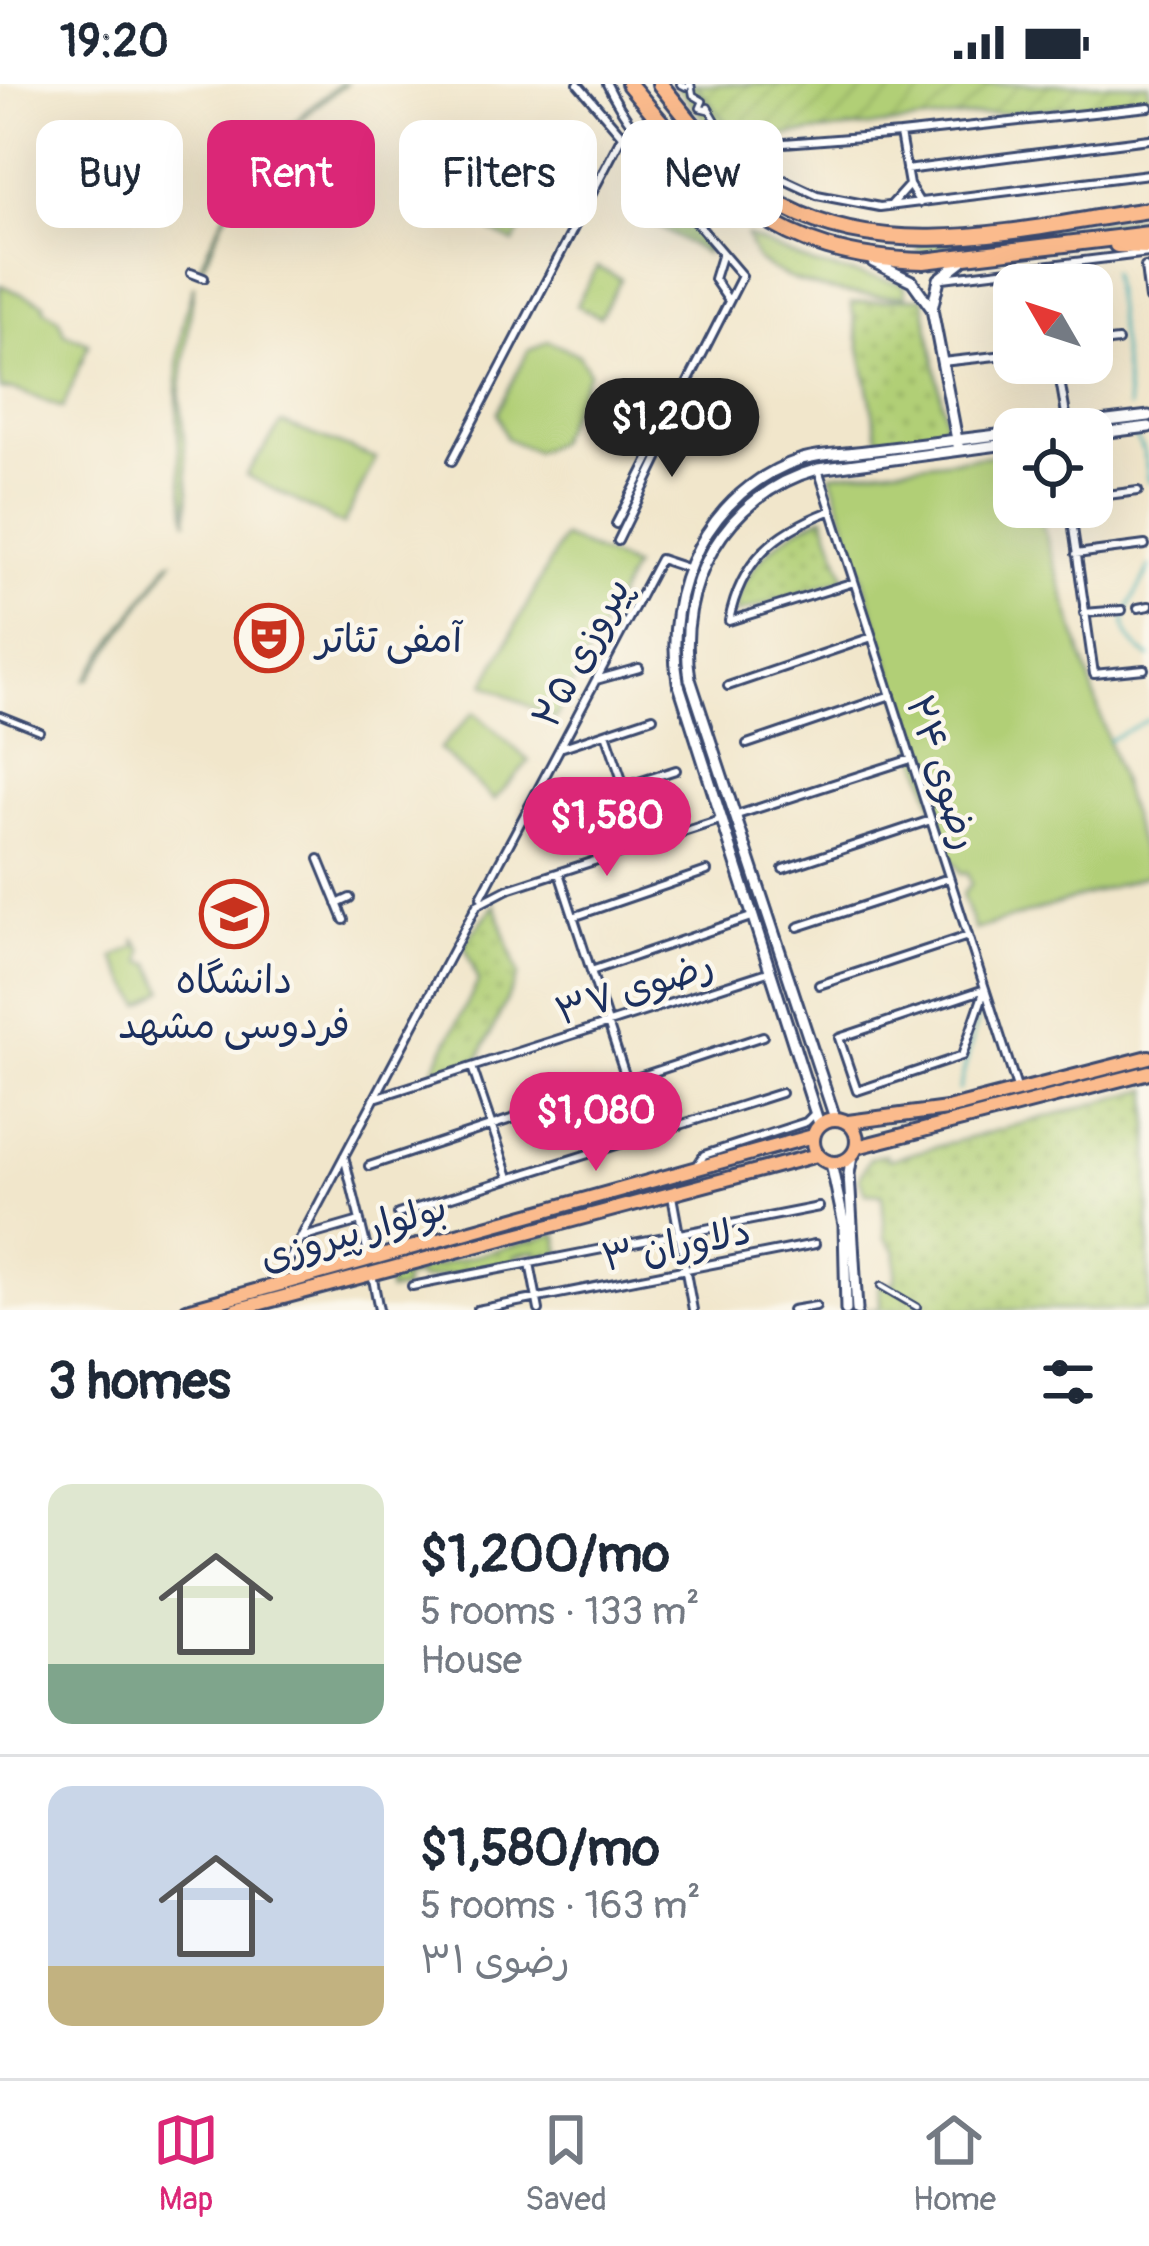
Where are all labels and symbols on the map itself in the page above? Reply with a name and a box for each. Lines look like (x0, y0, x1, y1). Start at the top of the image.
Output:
north arrow (993, 264, 1113, 384)
pin: $1,200 (574, 378, 770, 480)
street label: پیروزی ۲۵ (521, 569, 641, 736)
theatre icon: آمفی تئاتر (234, 603, 304, 673)
place label: آمفی تئاتر (313, 615, 463, 664)
street label: رضوی ۲۴ (895, 689, 991, 856)
pin: $1,580 (509, 777, 705, 879)
school or university icon: دانشگاه فردوسی مشهد (199, 879, 269, 949)
street label: رضوی ۳۷ (549, 940, 720, 1037)
place label: دانشگاه فردوسی مشهد (118, 956, 350, 1050)
pin: $1,080 (498, 1072, 694, 1174)
street label: بولوار پیروزی (254, 1182, 452, 1282)
street label: دلاوران ۳ (598, 1206, 755, 1283)

